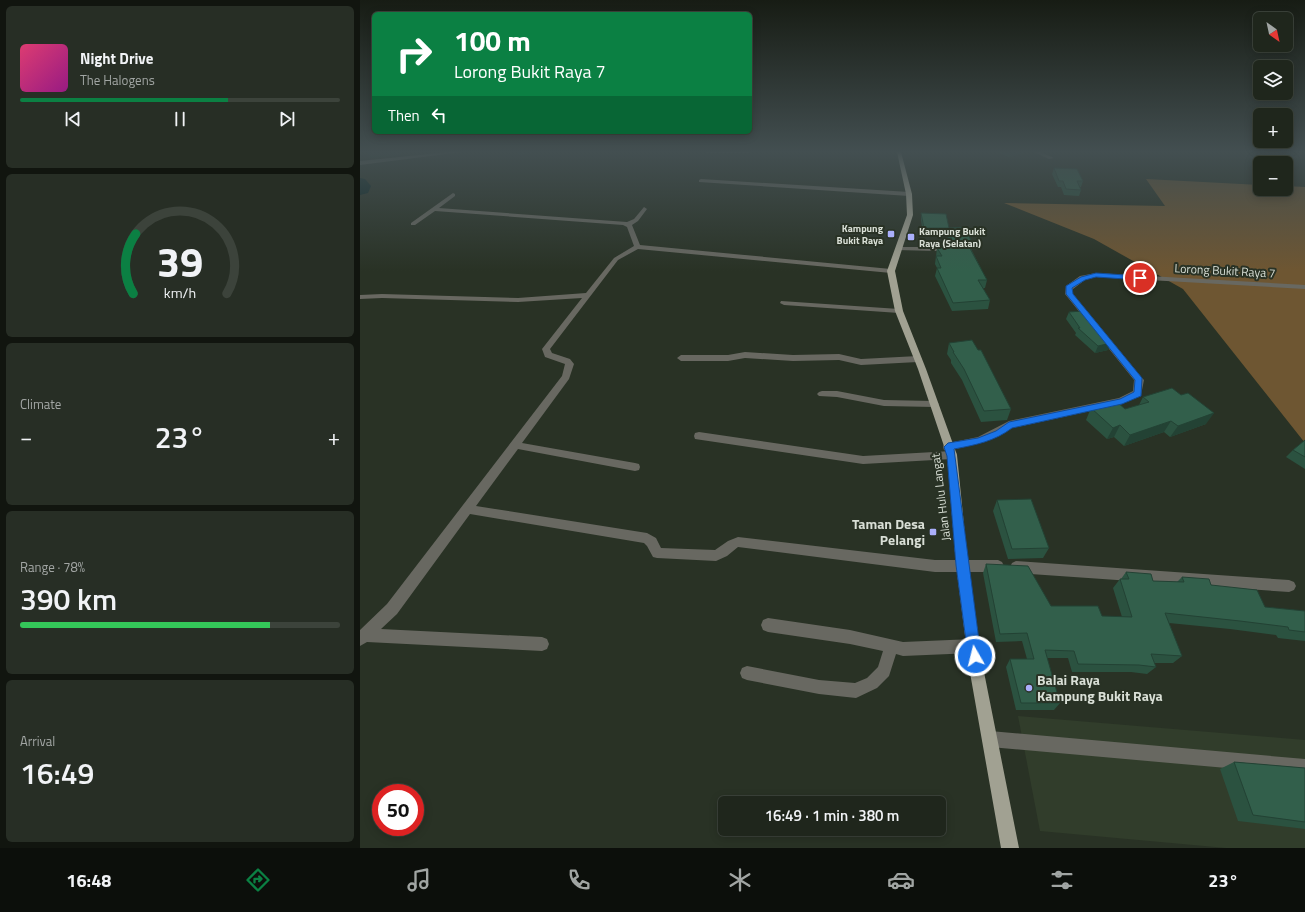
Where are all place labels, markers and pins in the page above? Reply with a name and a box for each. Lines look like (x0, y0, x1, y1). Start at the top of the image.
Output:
place label: Kampung Bukit Raya (837, 221, 884, 248)
place label: Kampung Bukit Raya (Selatan) (919, 224, 986, 251)
marker: Kampung Bukit Raya (886, 229, 896, 239)
marker: Kampung Bukit Raya (Selatan) (906, 232, 916, 242)
pin (1123, 261, 1157, 295)
place label: Taman Desa Pelangi (852, 513, 925, 550)
marker: Taman Desa Pelangi (928, 527, 938, 537)
place label: Balai Raya Kampung Bukit Raya (1037, 669, 1163, 706)
marker: Balai Raya Kampung Bukit Raya (1024, 683, 1034, 693)

